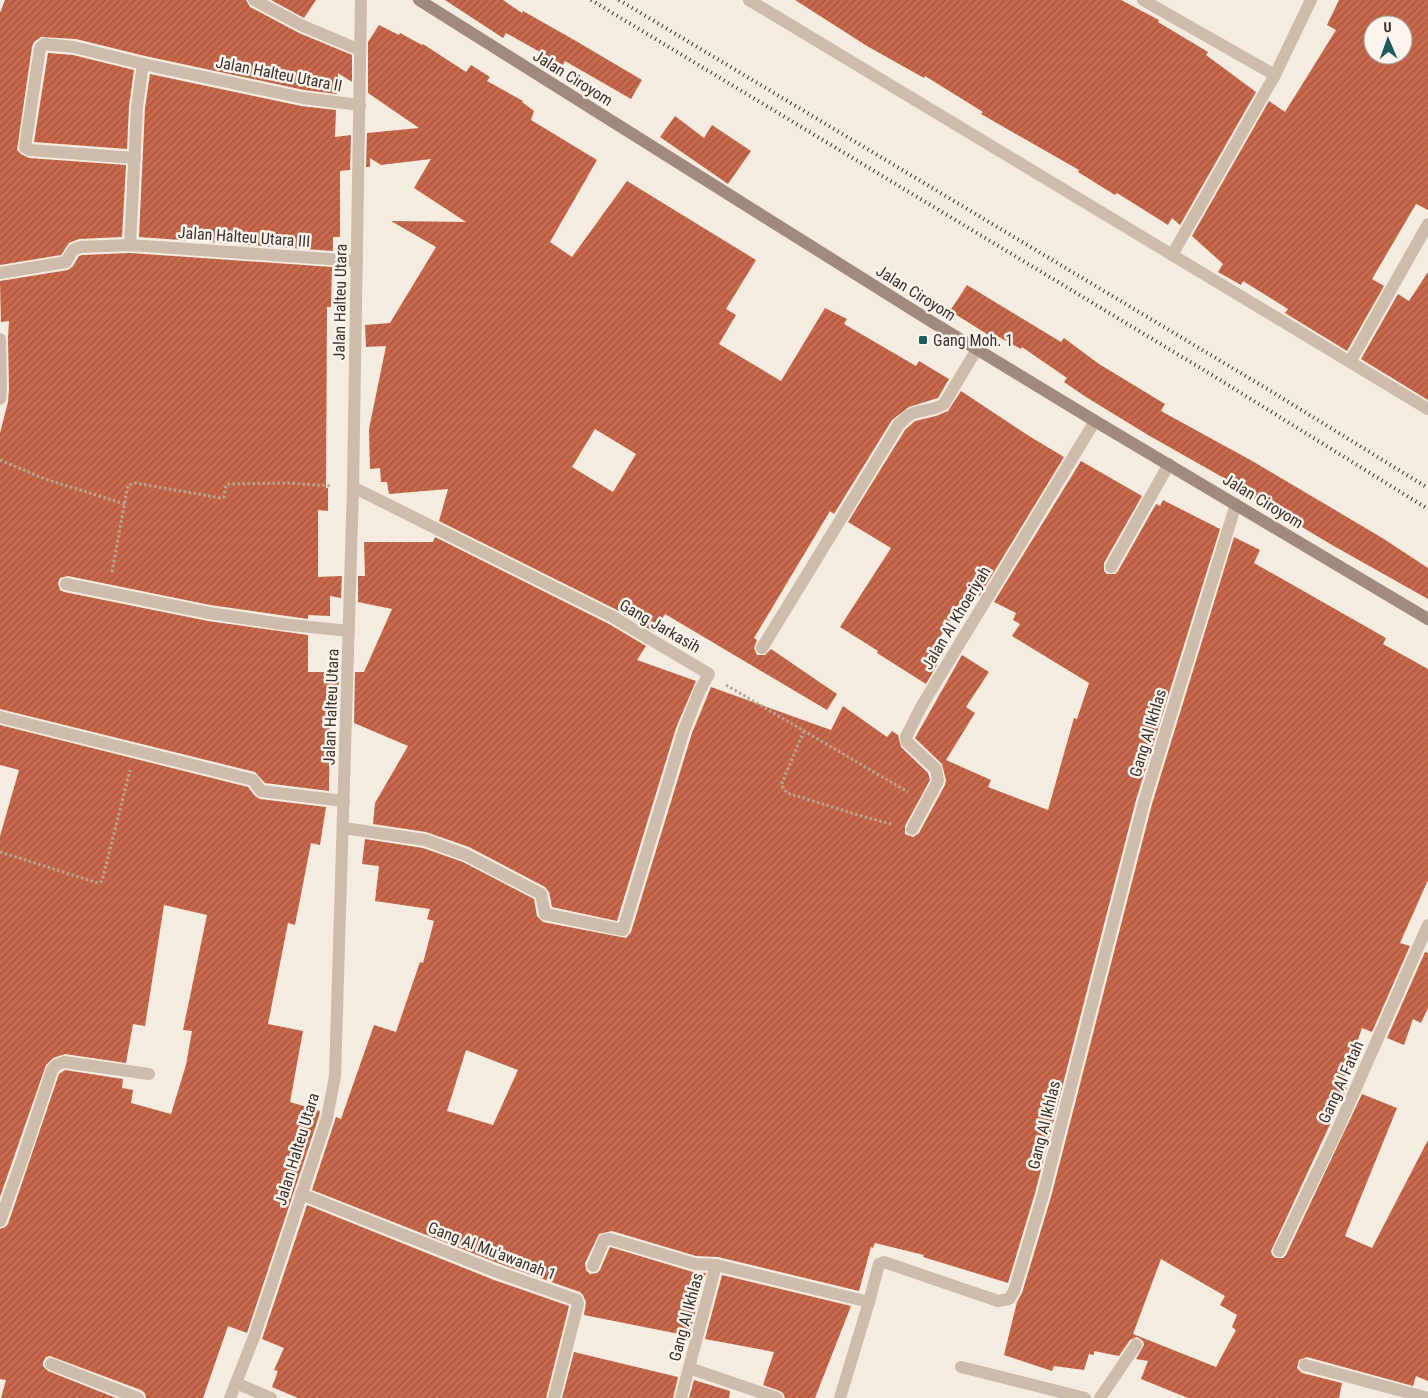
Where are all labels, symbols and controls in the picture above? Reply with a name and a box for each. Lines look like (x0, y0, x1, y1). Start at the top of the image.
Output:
north arrow (1363, 15, 1413, 65)
text: U (1383, 19, 1392, 35)
street label: Jalan Ciroyom (530, 46, 616, 110)
street label: Jalan Halteu Utara II (214, 52, 344, 96)
street label: Jalan Halteu Utara III (177, 223, 311, 251)
street label: Jalan Halteu Utara (329, 244, 351, 360)
street label: Jalan Ciroyom (873, 261, 959, 325)
place label: Gang Moh. 1 (933, 331, 1013, 350)
marker: Gang Moh. 1 (917, 334, 929, 346)
street label: Jalan Ciroyom (1219, 470, 1307, 532)
street label: Jalan Al Khoeriyah (918, 563, 994, 673)
street label: Gang Jarkasih (616, 595, 704, 657)
street label: Jalan Halteu Utara (319, 648, 343, 766)
street label: Gang Al Ikhlas (1126, 687, 1170, 779)
street label: Gang Al Fatah (1314, 1038, 1368, 1126)
street label: Gang Al Ikhlas (1024, 1079, 1064, 1171)
street label: Jalan Halteu Utara (271, 1090, 323, 1208)
street label: Gang Al Mu'awanah 1 (425, 1218, 559, 1284)
street label: Gang Al Ikhlas (665, 1271, 707, 1363)

